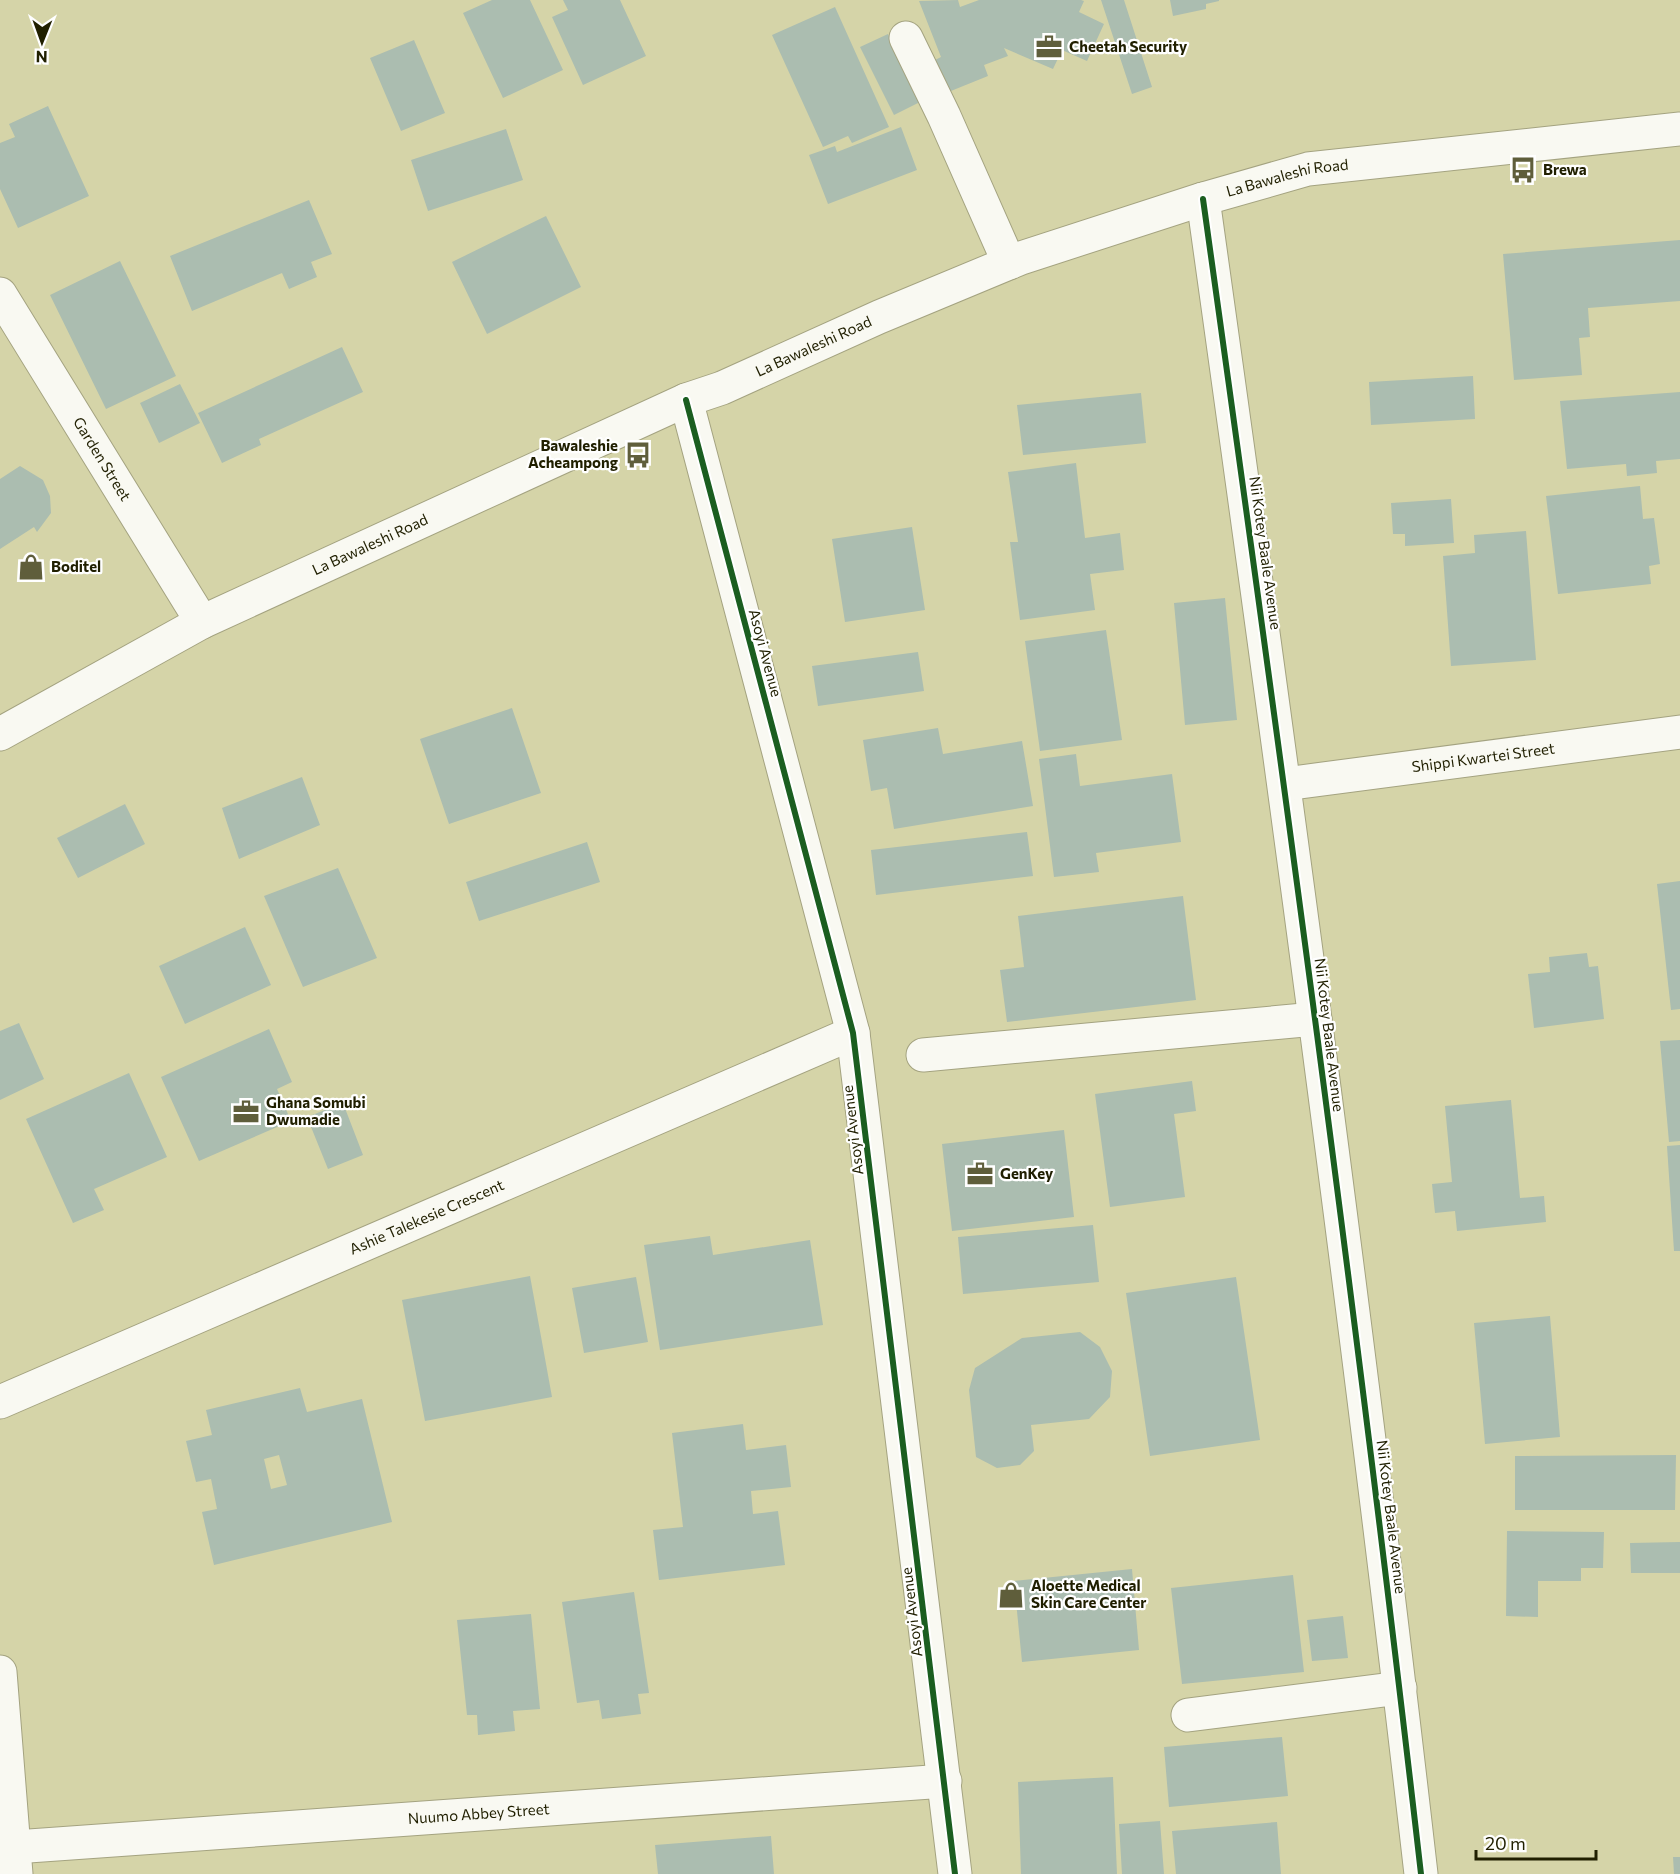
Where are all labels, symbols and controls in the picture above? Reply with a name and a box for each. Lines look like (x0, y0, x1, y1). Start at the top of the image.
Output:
north arrow (12, 12, 72, 72)
office icon: Cheetah Security (1034, 32, 1064, 62)
place label: Cheetah Security (1069, 37, 1188, 55)
text: N (36, 48, 48, 67)
street label: La Bawaleshi Road (1224, 155, 1349, 200)
bus stop icon: Brewa (1508, 155, 1538, 185)
place label: Brewa (1543, 160, 1587, 178)
street label: La Bawaleshi Road (752, 312, 874, 380)
street label: Garden Street (70, 413, 135, 504)
place label: Bawaleshie Acheampong (528, 436, 618, 471)
bus stop icon: Bawaleshie Acheampong (623, 440, 653, 470)
street label: Nii Kotey Baale Avenue (1246, 475, 1286, 631)
street label: La Bawaleshi Road (309, 510, 431, 578)
shop icon: Boditel (16, 552, 46, 582)
place label: Boditel (51, 557, 101, 575)
street label: Asoyi Avenue (746, 607, 786, 699)
street label: Shippi Kwartei Street (1411, 739, 1556, 775)
street label: Nii Kotey Baale Avenue (1312, 957, 1348, 1113)
street label: Asoyi Avenue (838, 1084, 866, 1176)
place label: Ghana Somubi Dwumadie (266, 1093, 366, 1128)
office icon: Ghana Somubi Dwumadie (231, 1097, 261, 1127)
office icon: GenKey (965, 1159, 995, 1189)
place label: GenKey (1000, 1164, 1054, 1182)
street label: Ashie Talekesie Crescent (346, 1175, 506, 1258)
street label: Nii Kotey Baale Avenue (1374, 1439, 1410, 1595)
street label: Asoyi Avenue (897, 1566, 925, 1658)
place label: Aloette Medical Skin Care Center (1031, 1576, 1146, 1611)
shop icon: Aloette Medical Skin Care Center (996, 1580, 1026, 1610)
street label: Nuumo Abbey Street (407, 1799, 550, 1827)
scale bar (1476, 1823, 1596, 1861)
text: 20 m (1485, 1832, 1526, 1854)

